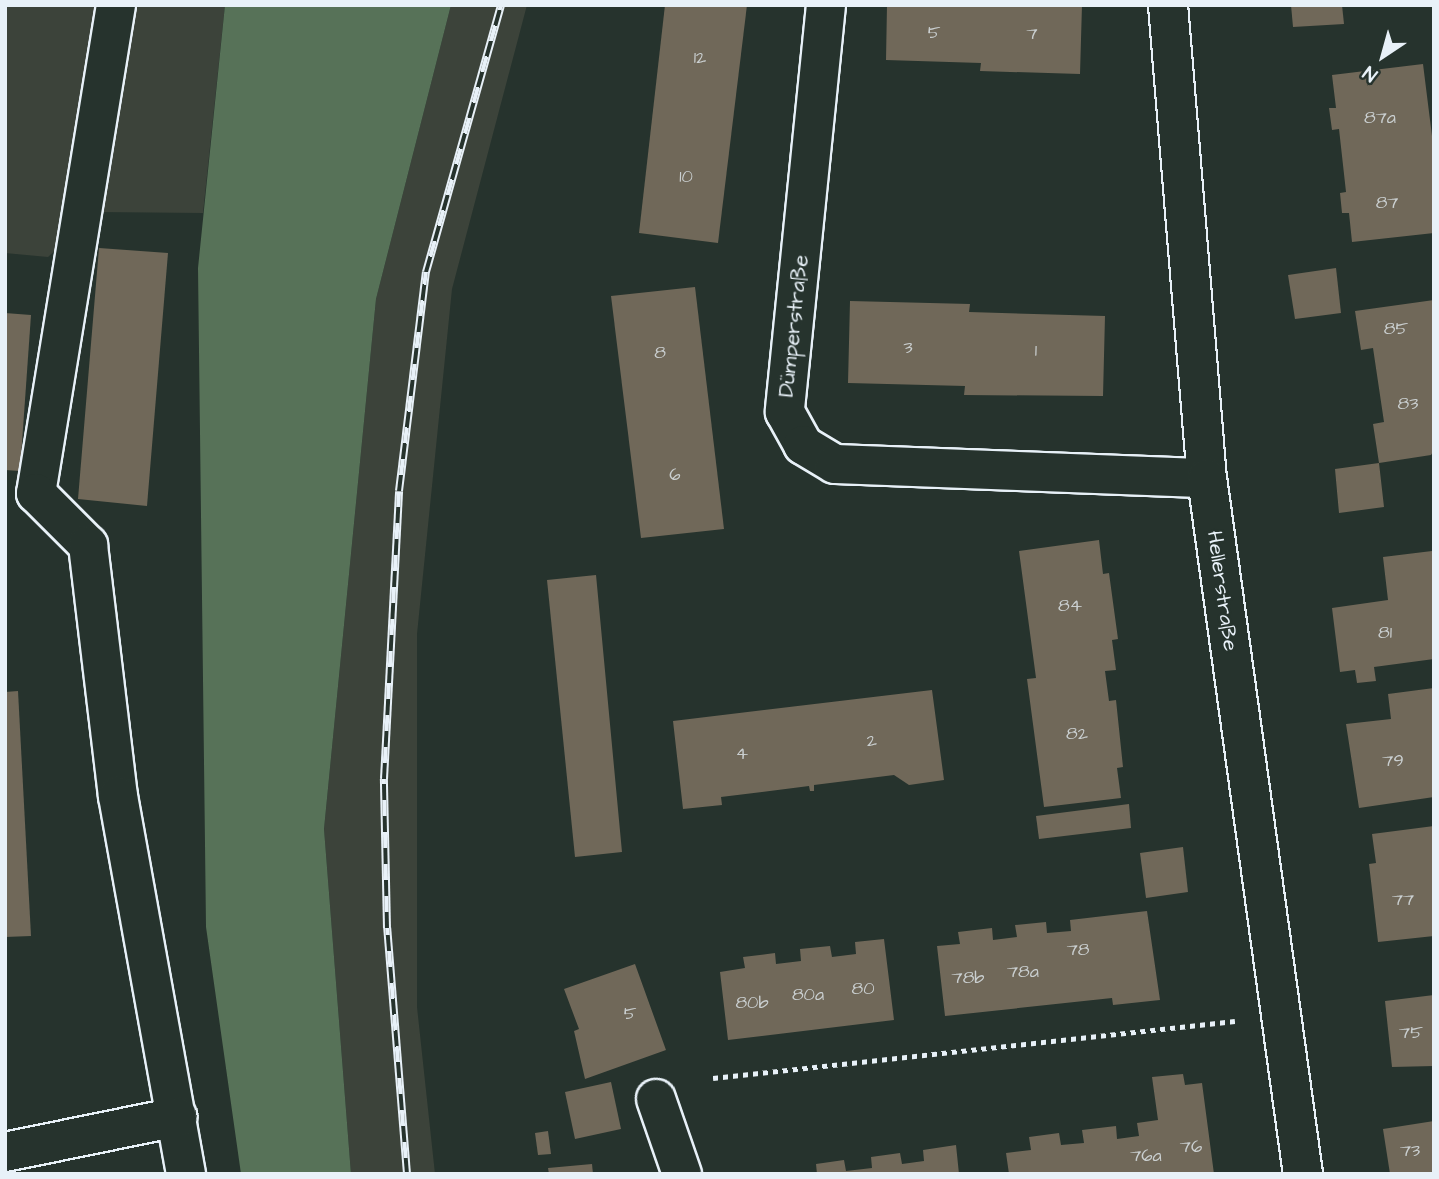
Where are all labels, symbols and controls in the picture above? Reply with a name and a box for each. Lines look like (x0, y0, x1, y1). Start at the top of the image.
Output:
north arrow (1348, 21, 1418, 91)
house number: 5 (928, 22, 940, 44)
house number: 7 (1026, 23, 1038, 45)
house number: 12 (694, 47, 706, 69)
text: N (1358, 59, 1383, 88)
house number: 87a (1364, 107, 1396, 129)
house number: 10 (679, 166, 693, 188)
house number: 87 (1376, 192, 1398, 214)
street label: Dümperstraße (774, 254, 814, 398)
house number: 85 (1384, 318, 1408, 340)
house number: 3 (903, 337, 913, 359)
house number: 1 (1035, 340, 1037, 362)
house number: 8 (654, 342, 666, 364)
house number: 83 (1398, 393, 1418, 415)
house number: 6 (669, 464, 681, 486)
street label: Hellerstraße (1201, 529, 1243, 653)
house number: 84 (1058, 595, 1082, 617)
house number: 81 (1378, 622, 1392, 644)
house number: 82 (1066, 723, 1088, 745)
house number: 2 (867, 730, 877, 752)
house number: 4 (736, 743, 748, 765)
house number: 79 (1382, 750, 1404, 772)
house number: 77 (1392, 889, 1414, 911)
house number: 78 (1067, 939, 1089, 961)
house number: 78a (1007, 961, 1039, 983)
house number: 78b (952, 967, 984, 989)
house number: 80 (851, 978, 875, 1000)
house number: 80a (792, 984, 824, 1006)
house number: 80b (735, 992, 769, 1014)
house number: 5 (624, 1003, 636, 1025)
house number: 75 (1399, 1022, 1423, 1044)
house number: 76 (1180, 1136, 1202, 1158)
house number: 73 (1400, 1140, 1420, 1162)
house number: 76a (1130, 1145, 1162, 1167)

